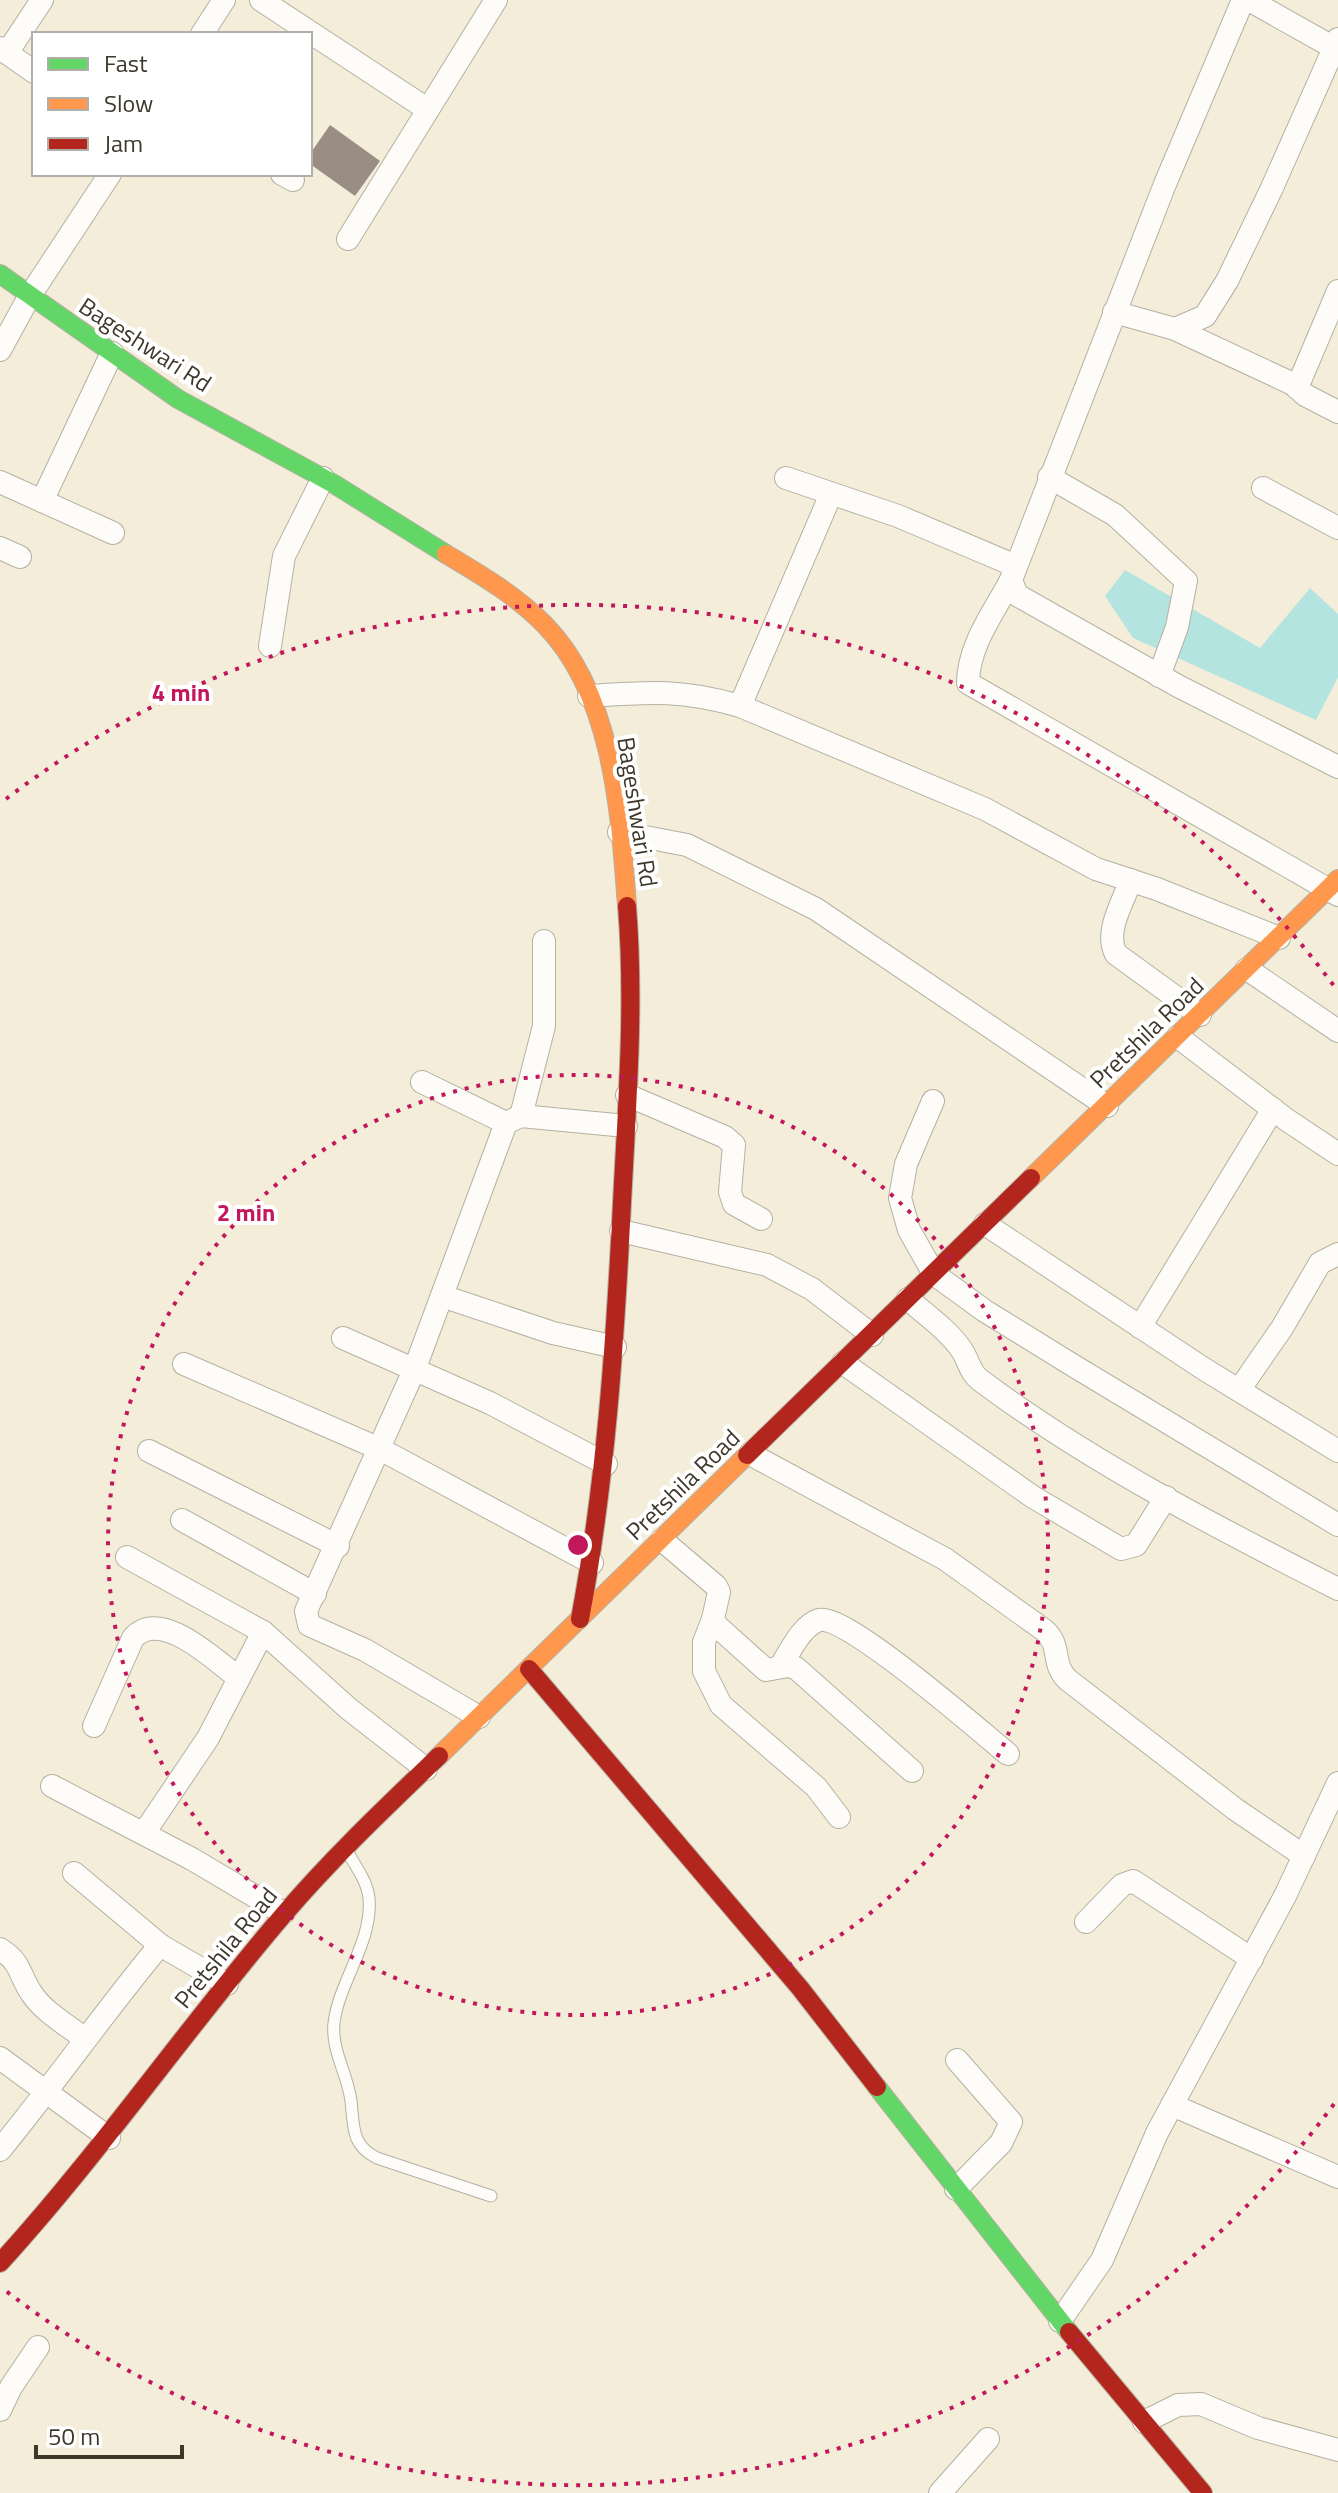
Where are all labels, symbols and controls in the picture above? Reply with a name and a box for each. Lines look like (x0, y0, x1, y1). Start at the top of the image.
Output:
legend (32, 32, 312, 176)
text: Fast (104, 45, 148, 81)
text: Slow (104, 85, 153, 121)
text: Jam (104, 125, 143, 161)
street label: Bageshwari Rd (72, 288, 219, 401)
text: 4 min (152, 674, 210, 710)
street label: Bageshwari Rd (608, 734, 668, 889)
street label: Pretshila Road (1081, 968, 1212, 1096)
text: 2 min (217, 1194, 275, 1230)
street label: Pretshila Road (617, 1420, 748, 1548)
centre of rings (564, 1531, 592, 1559)
street label: Pretshila Road (165, 1879, 285, 2016)
scale bar (36, 2409, 182, 2459)
text: 50 m (48, 2418, 100, 2454)

